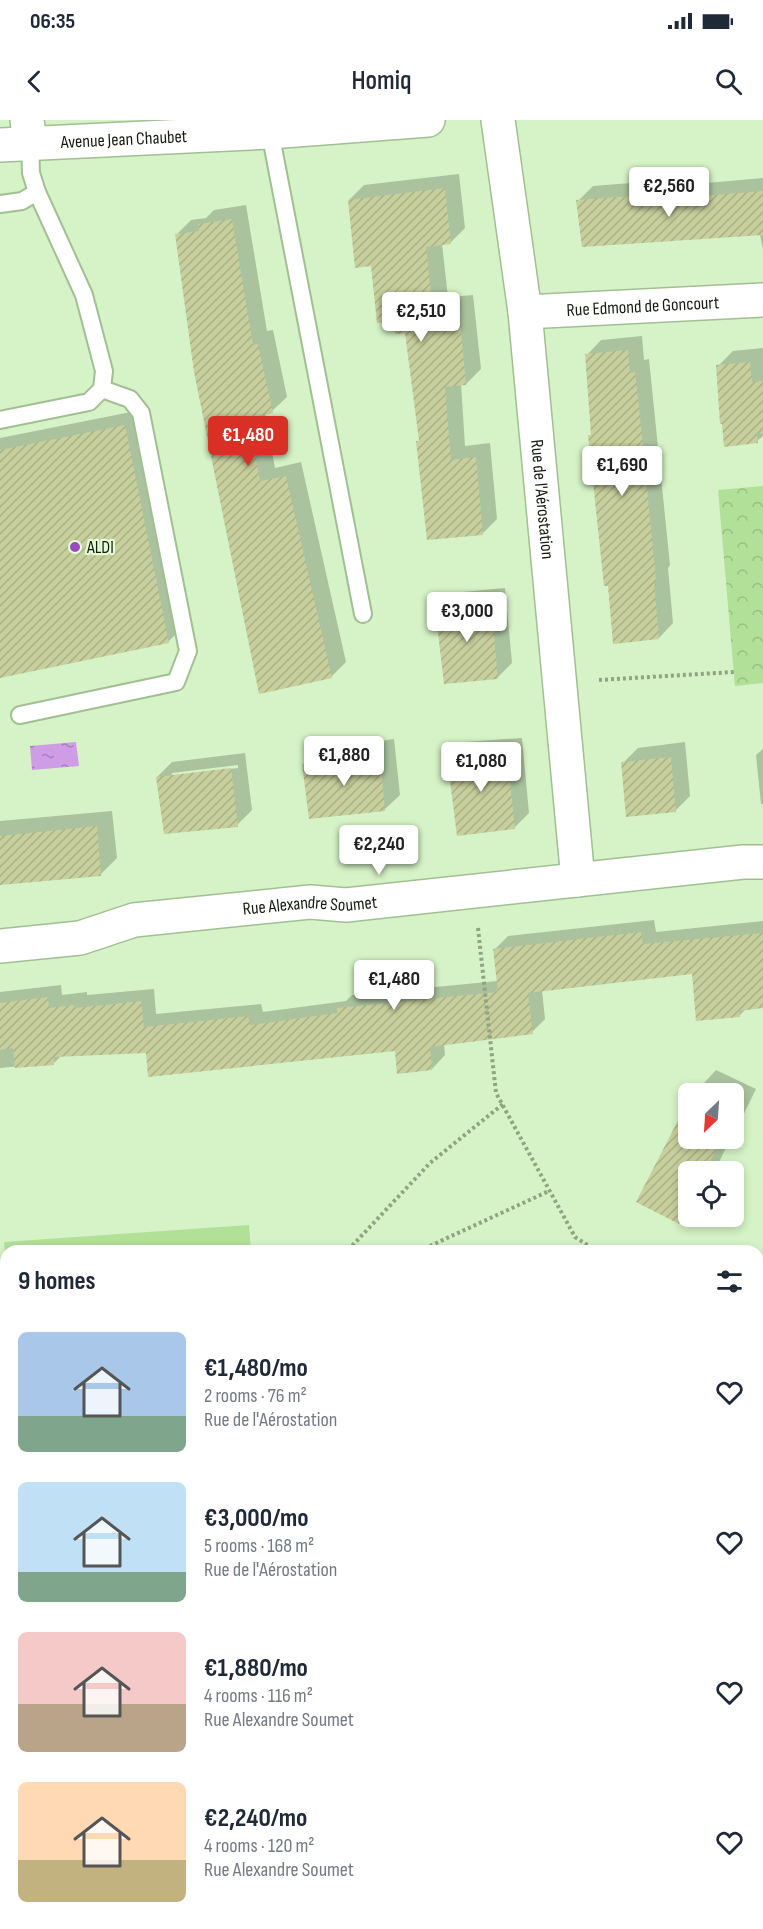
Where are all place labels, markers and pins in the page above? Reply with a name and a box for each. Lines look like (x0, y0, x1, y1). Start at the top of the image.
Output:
pin: €2,560 (620, 167, 718, 218)
pin: €2,510 (372, 292, 470, 343)
pin: €1,480 (199, 416, 297, 467)
pin: €1,690 (573, 446, 671, 497)
place label: ALDI (86, 537, 114, 558)
marker: ALDI (68, 540, 82, 554)
pin: €3,000 (418, 592, 516, 643)
pin: €1,880 (295, 736, 393, 787)
pin: €1,080 (432, 742, 530, 793)
pin: €2,240 (330, 825, 428, 876)
pin: €1,480 (345, 960, 443, 1011)

